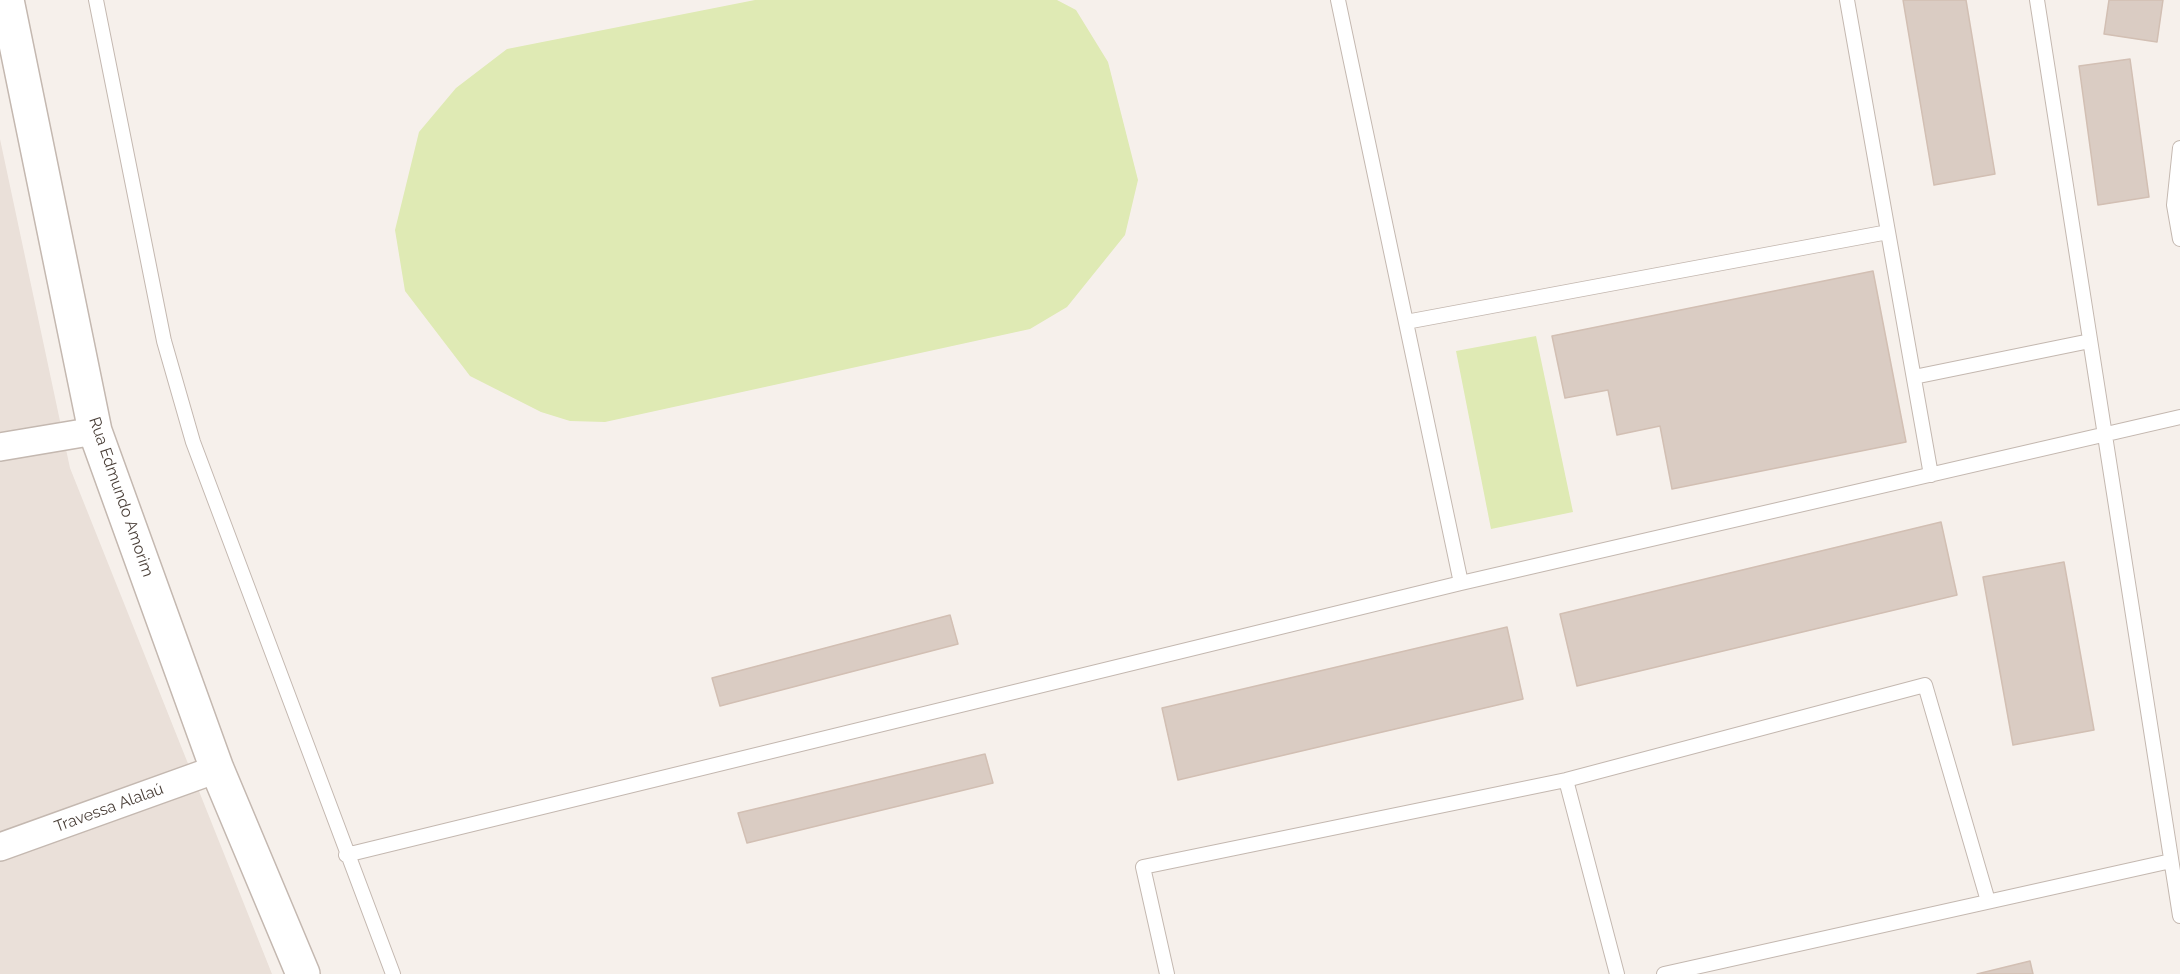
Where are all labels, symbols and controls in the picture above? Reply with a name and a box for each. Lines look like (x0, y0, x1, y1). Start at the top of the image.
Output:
street label: Rua Edmundo Amorim (85, 414, 157, 580)
street label: Travessa Alalaú (52, 779, 166, 837)

